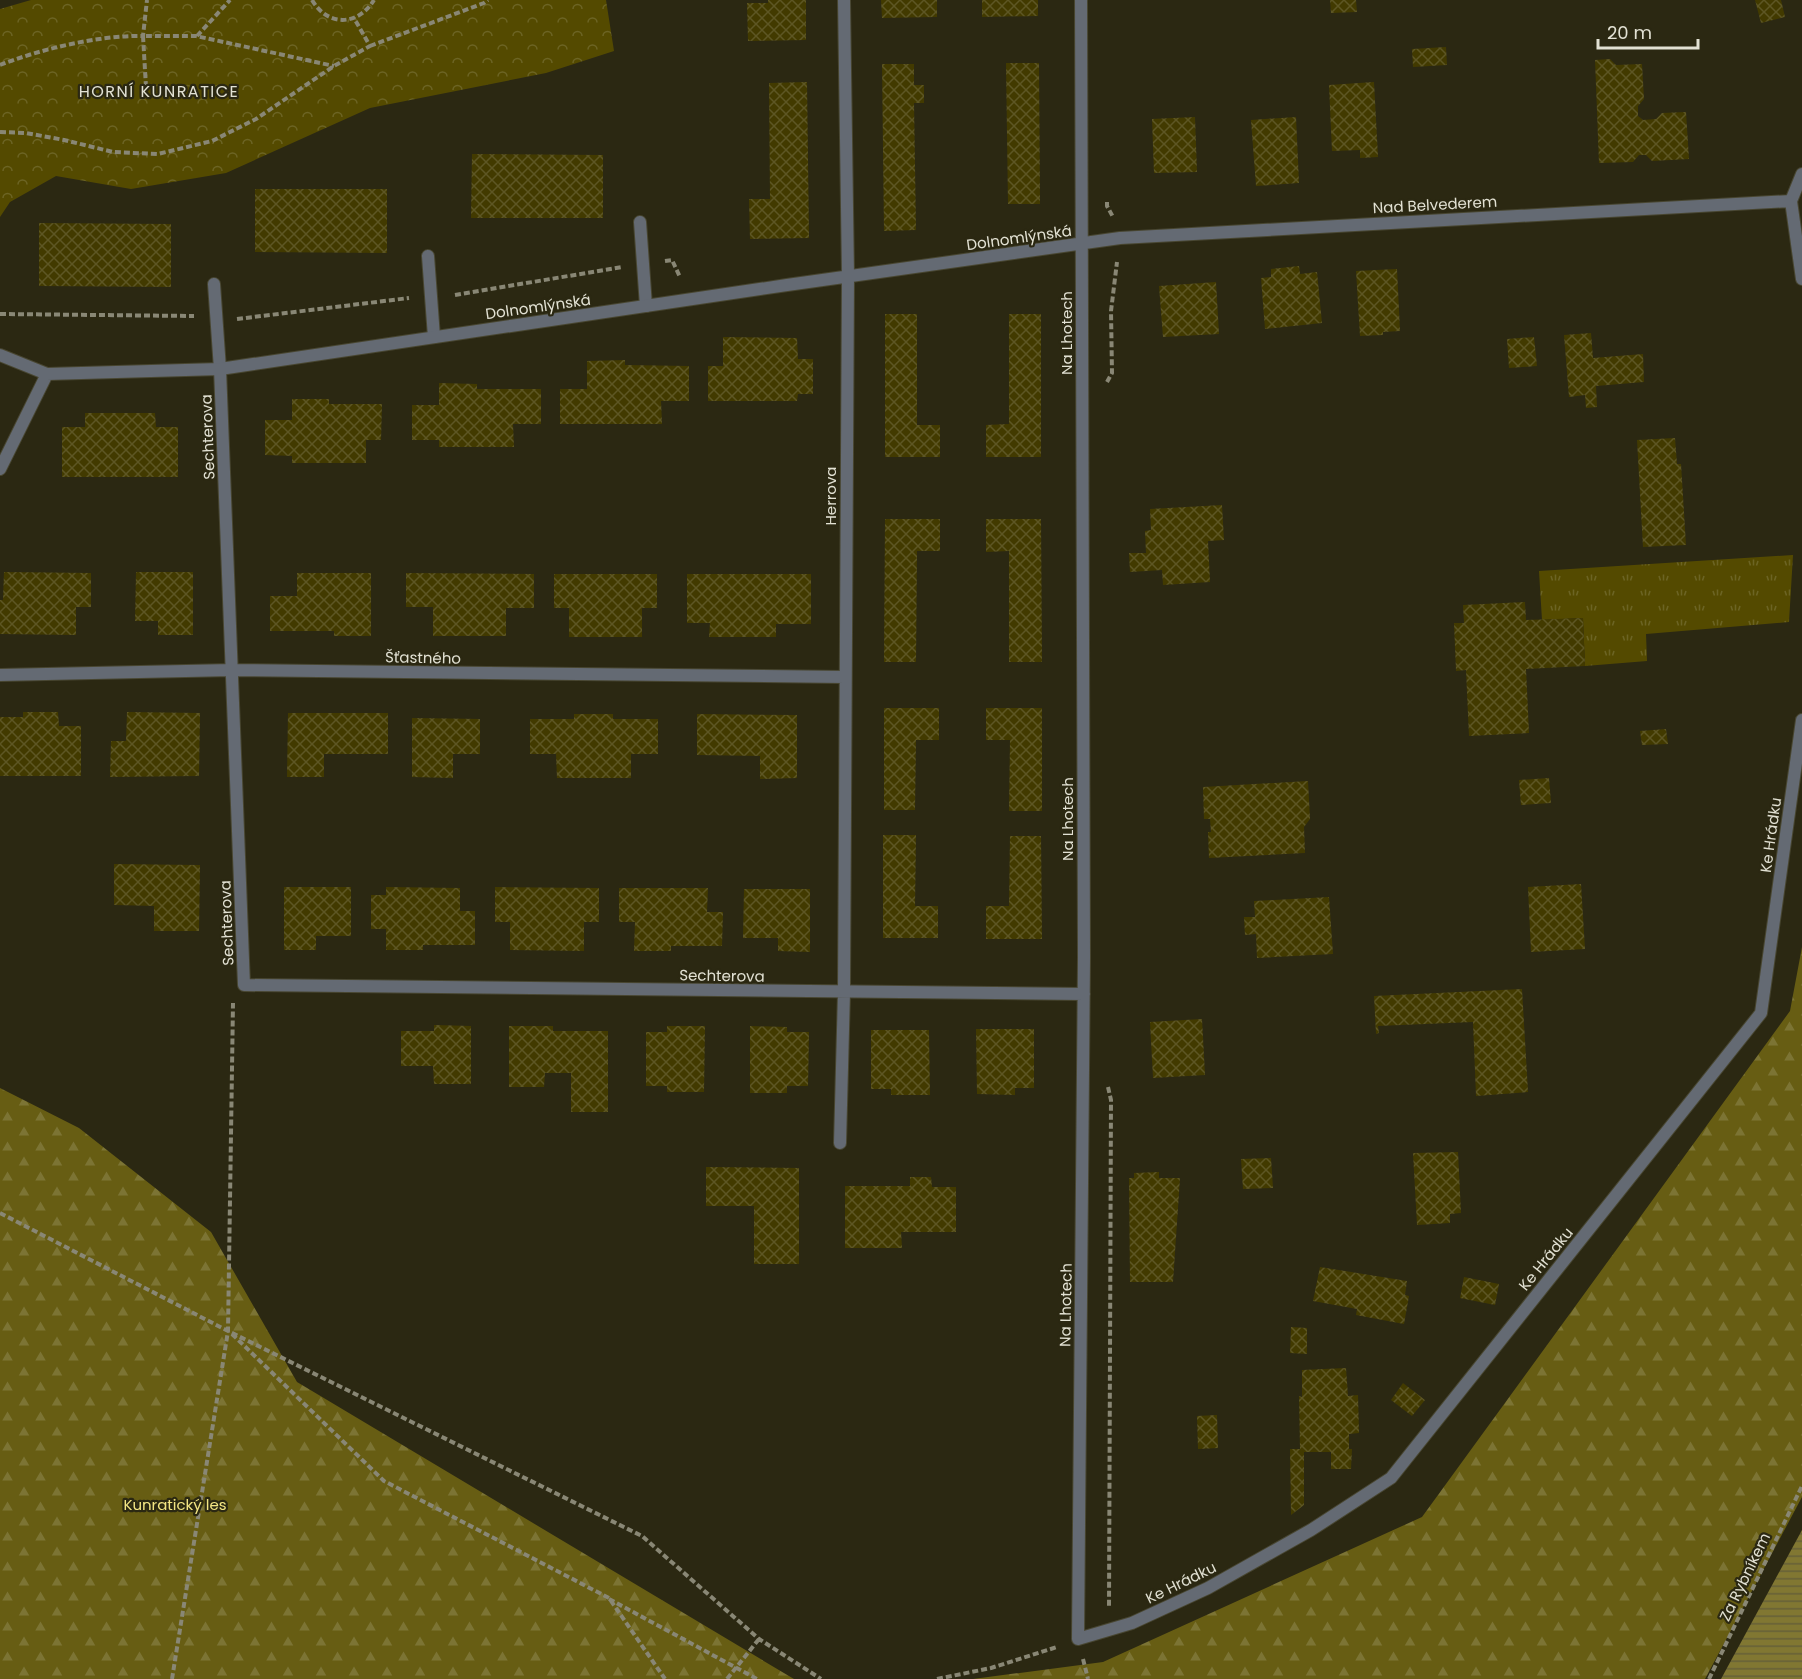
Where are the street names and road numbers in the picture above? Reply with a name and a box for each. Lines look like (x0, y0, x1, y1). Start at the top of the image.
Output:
street label: Nad Belvederem (1372, 191, 1498, 218)
street label: Dolnomlýnská (965, 220, 1073, 255)
street label: Dolnomlýnská (484, 289, 592, 324)
street label: Na Lhotech (1056, 291, 1077, 375)
street label: Sechterova (196, 394, 219, 480)
street label: Herrova (820, 466, 841, 526)
street label: Šťastného (385, 646, 461, 669)
street label: Na Lhotech (1057, 777, 1078, 861)
street label: Ke Hrádku (1755, 796, 1786, 874)
street label: Sechterova (215, 880, 238, 966)
street label: Sechterova (679, 964, 765, 987)
street label: Ke Hrádku (1514, 1223, 1578, 1295)
street label: Na Lhotech (1054, 1263, 1077, 1347)
street label: Za Rybníkem (1714, 1529, 1775, 1624)
street label: Ke Hrádku (1142, 1556, 1219, 1609)

